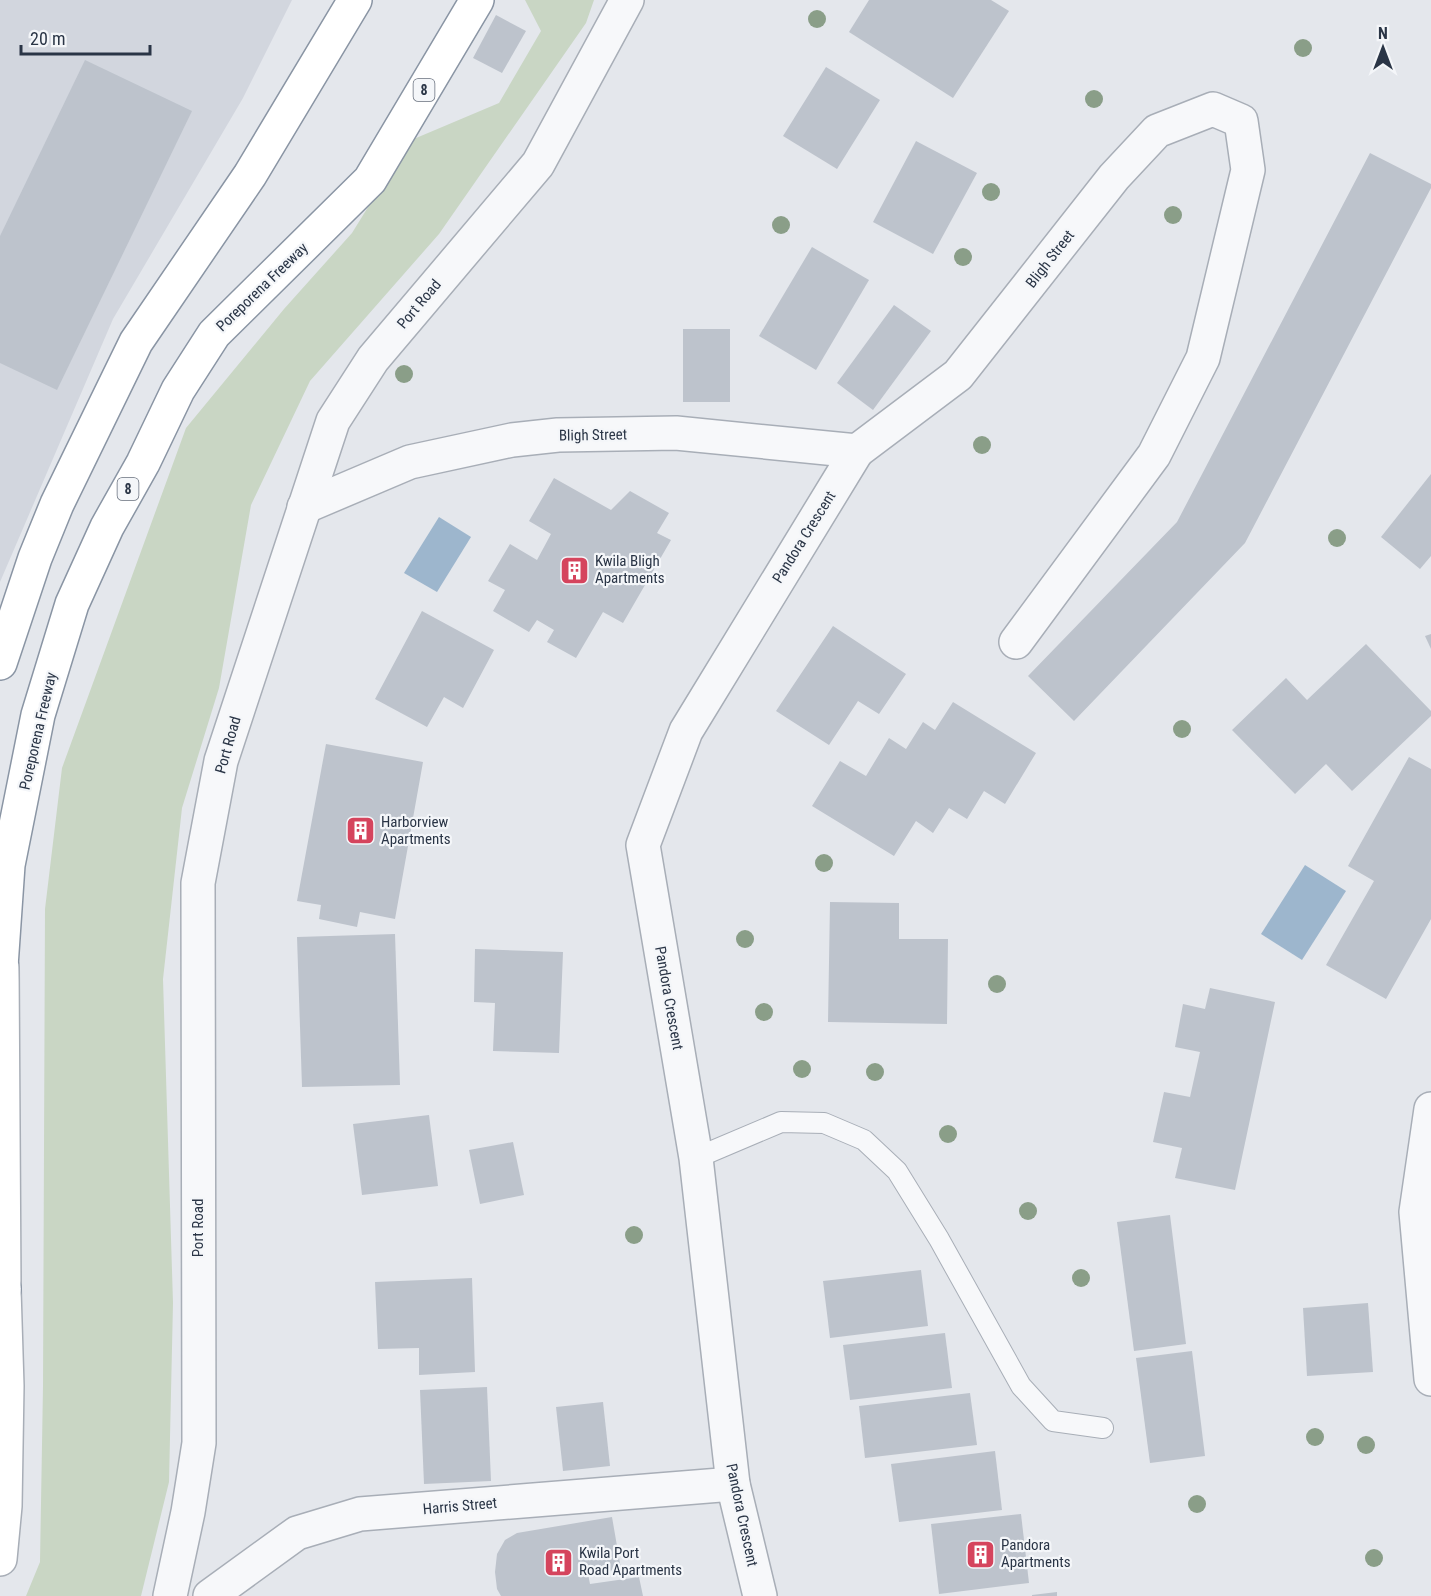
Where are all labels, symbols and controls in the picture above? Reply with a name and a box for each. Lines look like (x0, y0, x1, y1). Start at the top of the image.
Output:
scale bar (21, 18, 150, 56)
north arrow (1353, 18, 1413, 78)
text: N (1378, 24, 1388, 43)
text: 20 m (30, 28, 65, 49)
road number: 8 (414, 79, 434, 101)
street label: Bligh Street (1022, 227, 1078, 291)
street label: Poreporena Freeway (213, 239, 311, 335)
street label: Port Road (393, 276, 445, 332)
street label: Bligh Street (559, 425, 627, 445)
road number: 8 (118, 478, 138, 500)
street label: Pandora Crescent (769, 488, 839, 586)
place label: Kwila Bligh Apartments (595, 552, 665, 587)
building icon: Kwila Bligh Apartments (558, 554, 590, 586)
street label: Poreporena Freeway (16, 670, 60, 792)
street label: Port Road (211, 714, 245, 776)
place label: Harborview Apartments (381, 813, 451, 848)
building icon: Harborview Apartments (344, 815, 376, 847)
street label: Pandora Crescent (651, 945, 687, 1051)
street label: Port Road (189, 1199, 207, 1257)
street label: Pandora Crescent (722, 1462, 762, 1568)
street label: Harris Street (422, 1494, 498, 1518)
place label: Pandora Apartments (1001, 1536, 1071, 1571)
building icon: Pandora Apartments (964, 1538, 996, 1570)
place label: Kwila Port Road Apartments (579, 1544, 682, 1579)
building icon: Kwila Port Road Apartments (542, 1546, 574, 1578)

